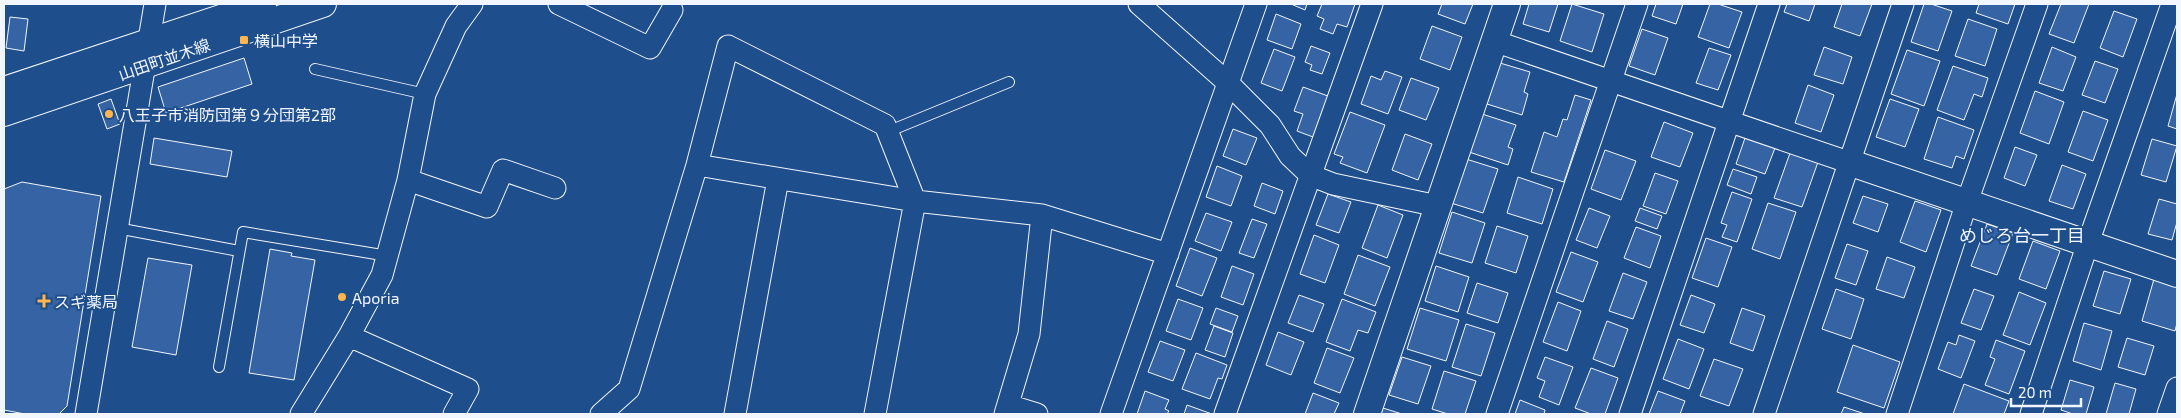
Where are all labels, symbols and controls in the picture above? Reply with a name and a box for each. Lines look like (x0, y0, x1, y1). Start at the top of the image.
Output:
place label: 横山中学 (254, 31, 318, 50)
street label: 山田町並木線 (116, 34, 212, 84)
marker: 横山中学 (238, 34, 250, 46)
place label: 八王子市消防団第９分団第2部 (119, 105, 336, 124)
marker: 八王子市消防団第９分団第2部 (103, 108, 115, 120)
district label: めじろ台一丁目 (1959, 224, 2085, 246)
place label: Aporia (352, 288, 400, 307)
marker: Aporia (336, 291, 348, 303)
place label: スギ薬局 (54, 292, 118, 311)
marker: スギ薬局 (38, 295, 50, 307)
scale bar (2011, 376, 2081, 408)
text: 20 m (2018, 383, 2052, 401)

